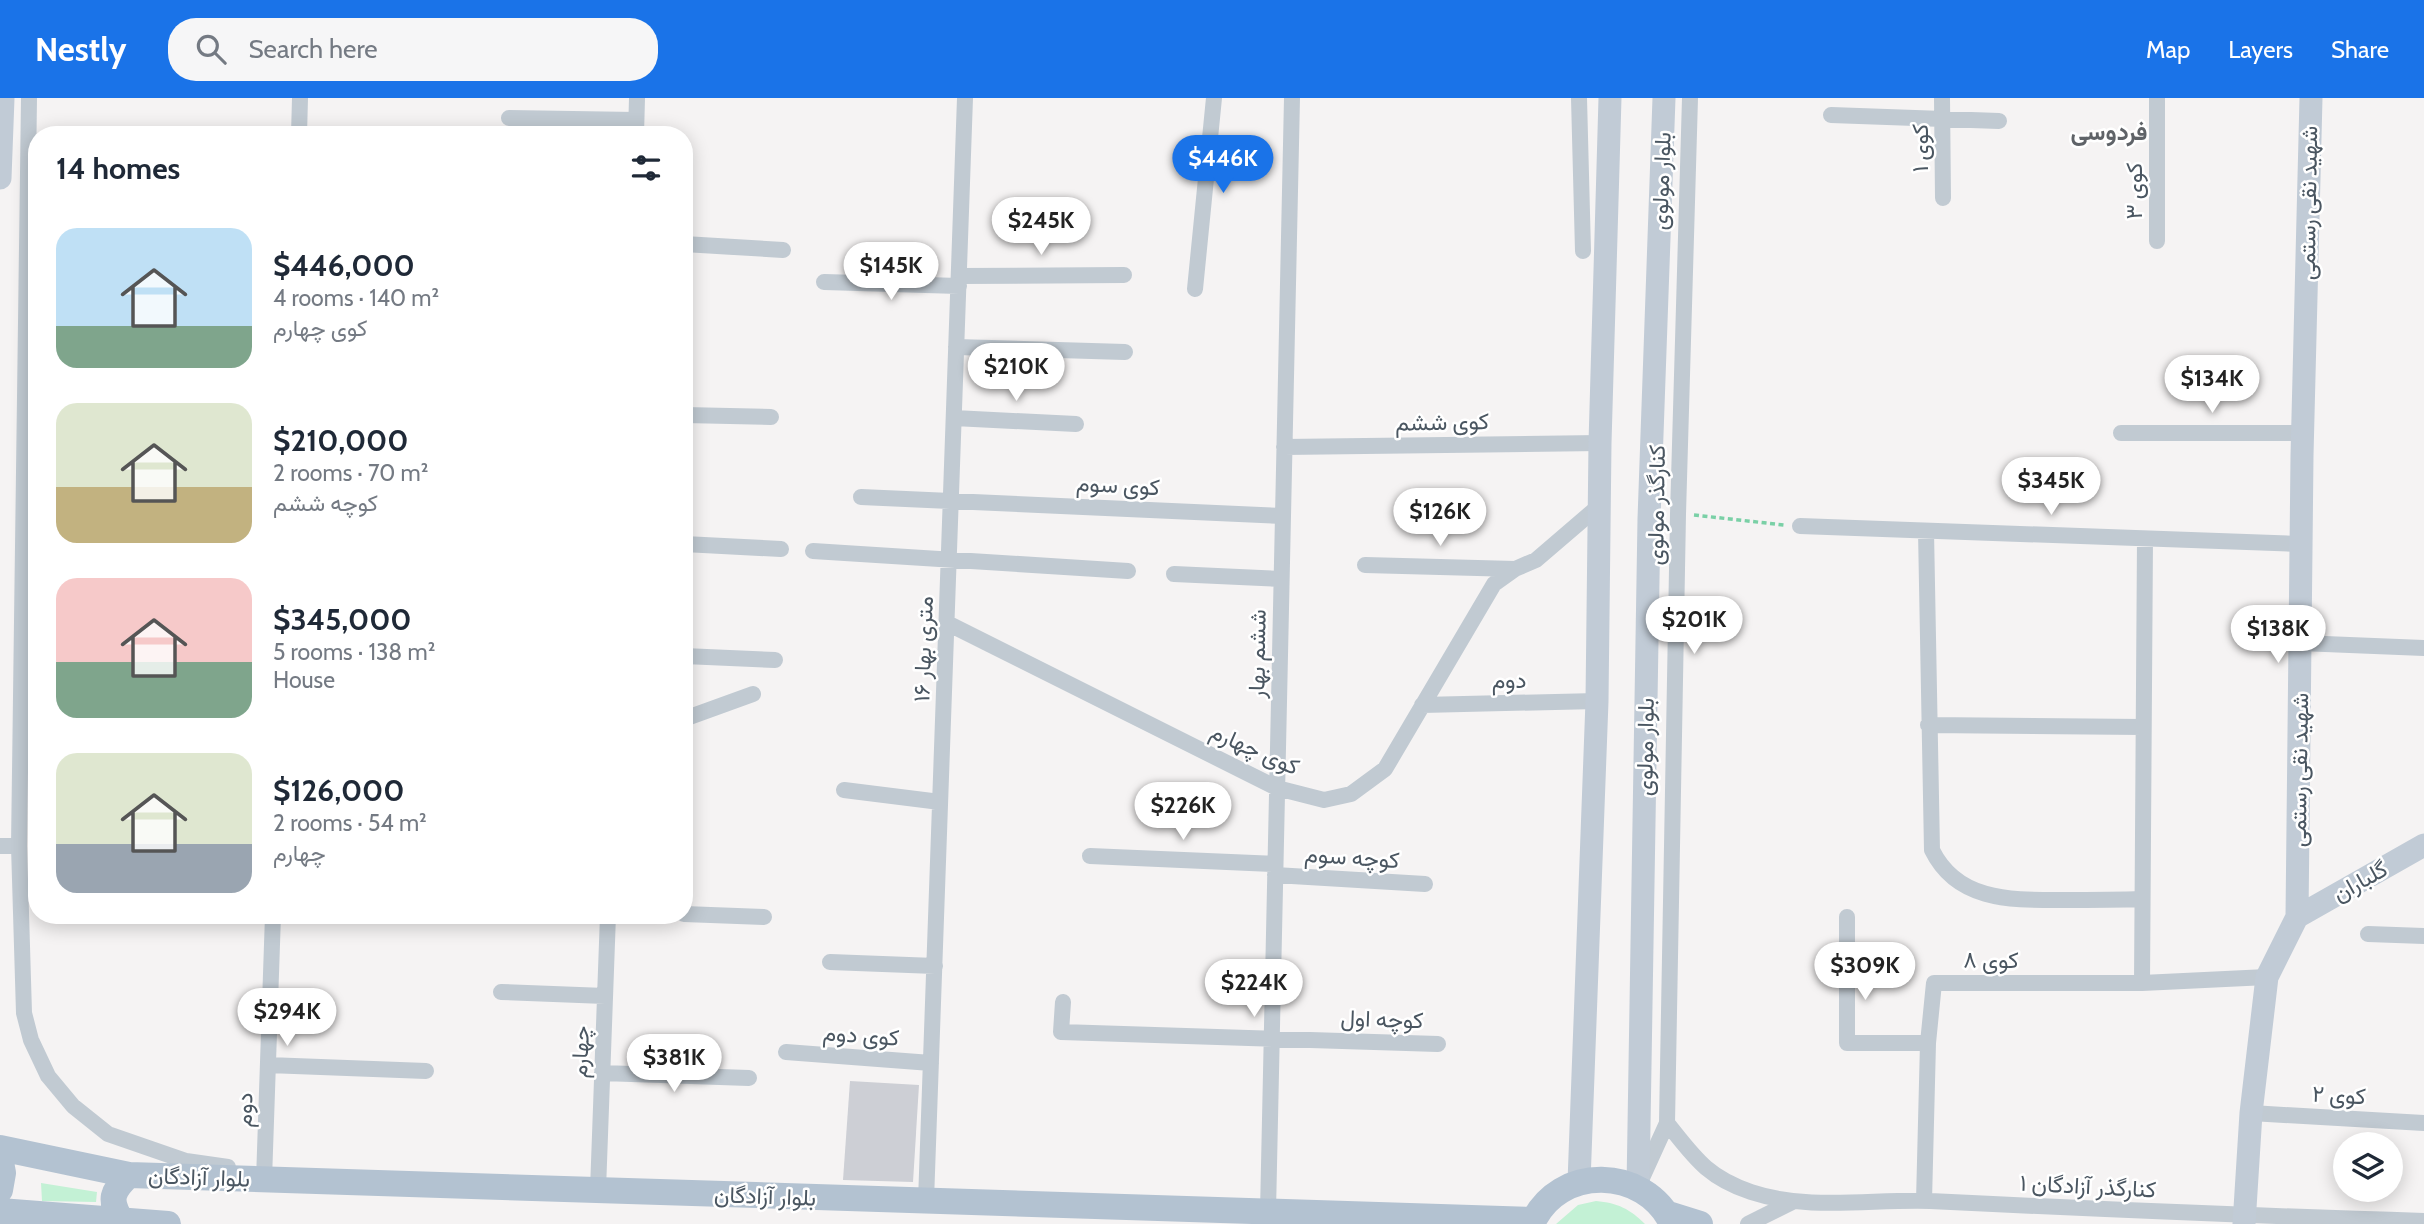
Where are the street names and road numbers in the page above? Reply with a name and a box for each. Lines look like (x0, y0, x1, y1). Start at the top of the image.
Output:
street label: کوی ۱ (1906, 124, 1935, 172)
street label: شهید نقی رستمی (2293, 126, 2324, 280)
street label: بلوار مولوی (1645, 131, 1678, 231)
street label: کوی ۳ (2120, 163, 2149, 220)
street label: کوی ششم (1395, 407, 1489, 438)
street label: کنارگذر مولوی (1641, 444, 1672, 566)
street label: کوی سوم (1075, 469, 1161, 502)
street label: ۱۶ متری بهار (907, 596, 940, 702)
street label: ششم بهار (1242, 609, 1273, 700)
street label: دوم (1491, 666, 1527, 695)
street label: شهید نقی رستمی (2284, 693, 2315, 847)
street label: بلوار مولوی (1630, 698, 1661, 796)
street label: کوی چهارم (1205, 717, 1304, 783)
street label: کوچه سوم (1303, 840, 1400, 876)
street label: گلباران (2328, 855, 2393, 908)
street label: کوی ۸ (1963, 946, 2019, 975)
street label: کوچه اول (1340, 1004, 1424, 1036)
street label: کوی دوم (822, 1018, 900, 1053)
street label: چهارم (565, 1025, 597, 1079)
street label: کوی ۲ (2311, 1080, 2367, 1111)
street label: دوم (229, 1092, 260, 1128)
street label: بلوار آزادگان (147, 1161, 251, 1194)
street label: کنارگذر آزادگان ۱ (2019, 1168, 2157, 1205)
street label: بلوار آزادگان (713, 1180, 817, 1213)

